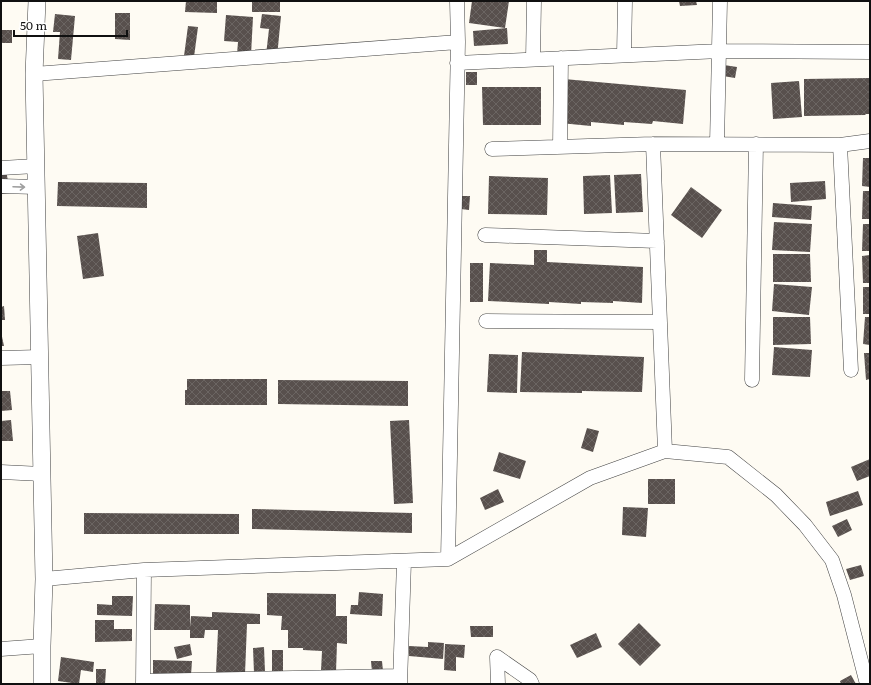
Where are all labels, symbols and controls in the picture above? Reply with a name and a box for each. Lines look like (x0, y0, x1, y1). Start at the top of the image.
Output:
scale bar (14, 12, 127, 38)
text: 50 m (20, 16, 47, 34)
one-way arrow (12, 183, 25, 190)

